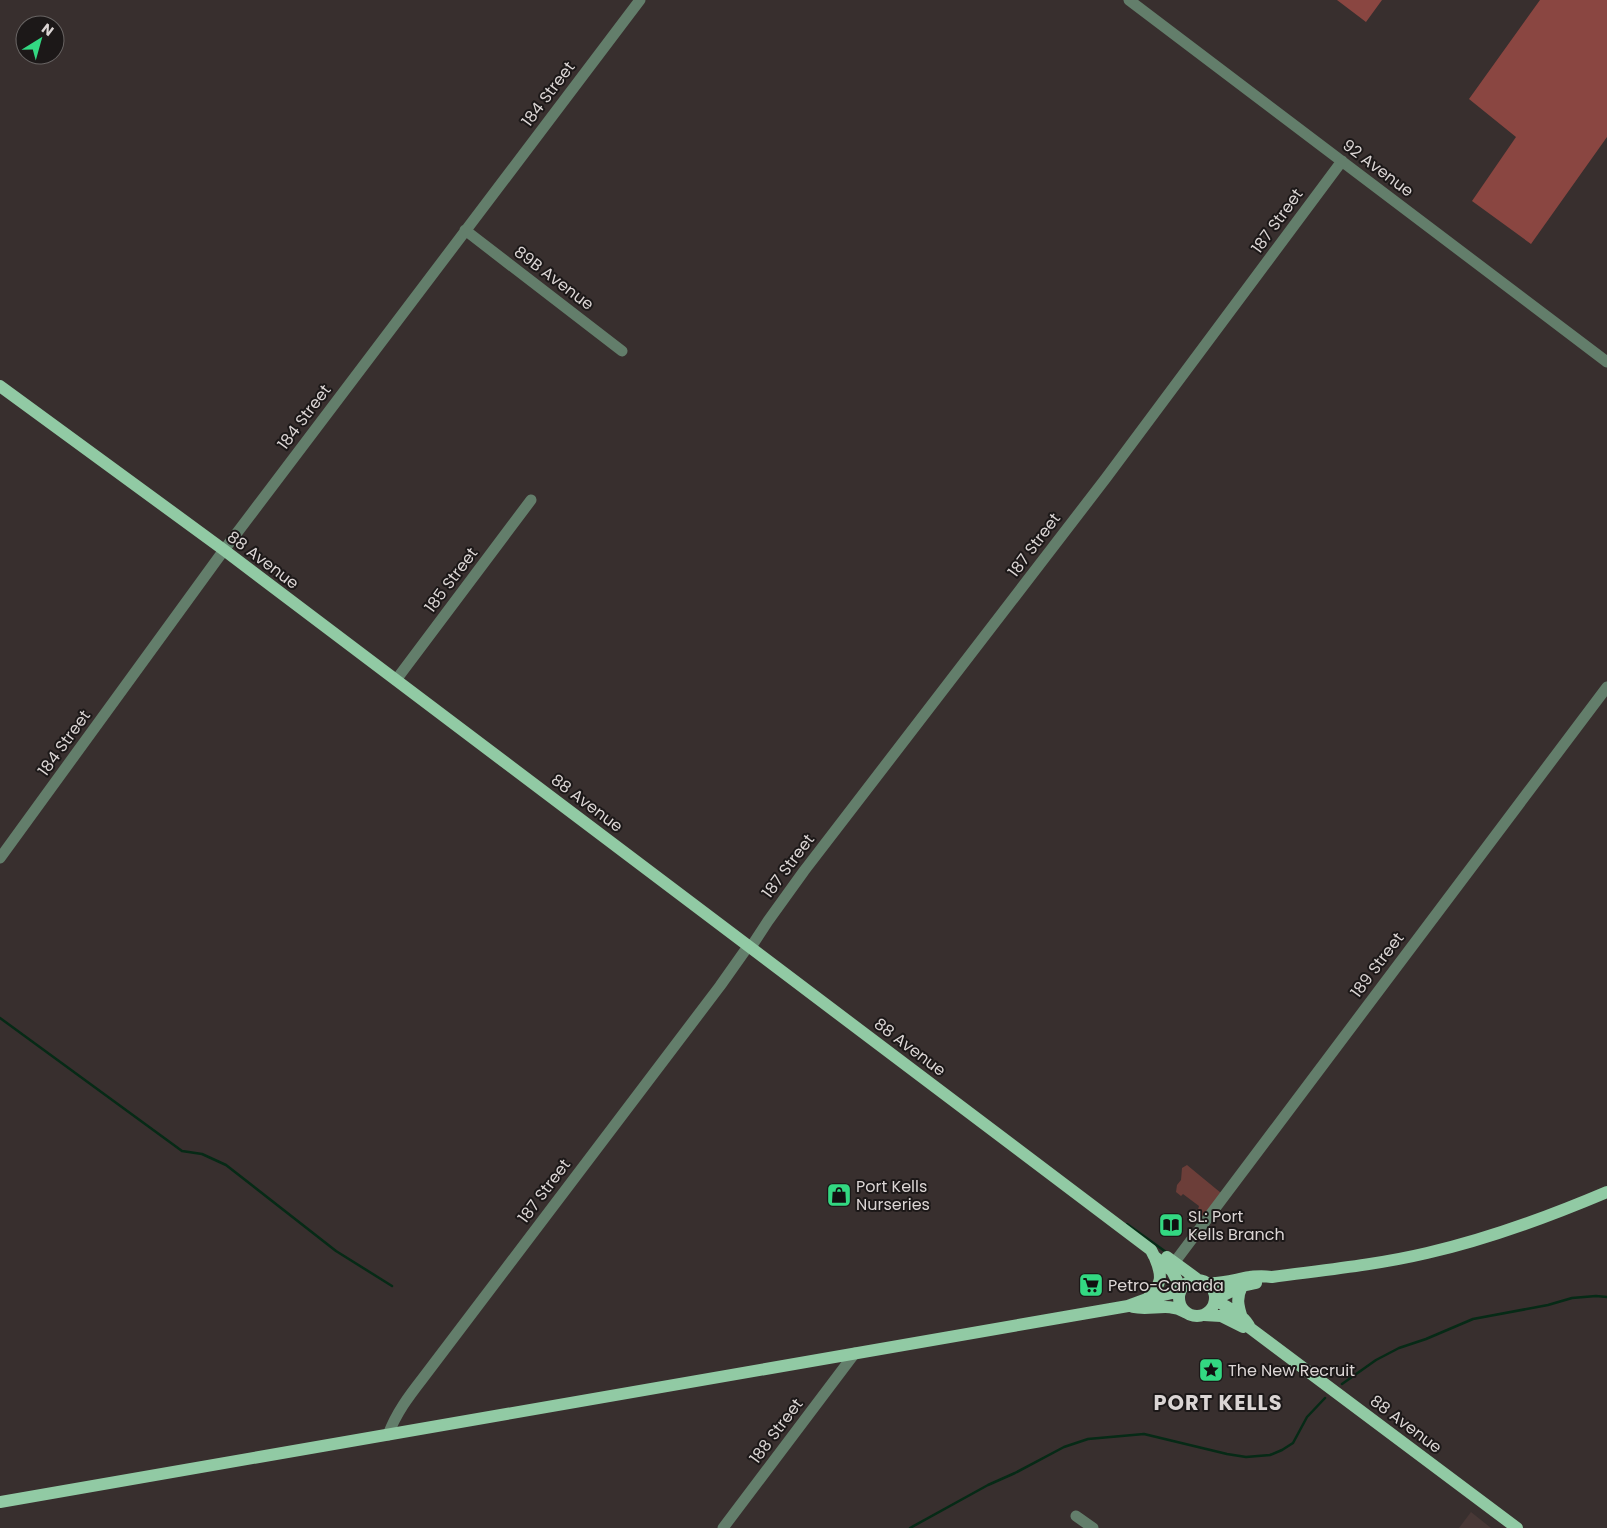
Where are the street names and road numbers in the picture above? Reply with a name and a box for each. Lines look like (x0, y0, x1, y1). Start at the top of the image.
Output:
street label: 184 Street (516, 56, 580, 131)
street label: 92 Avenue (1338, 134, 1418, 202)
street label: 187 Street (1246, 184, 1308, 258)
street label: 89B Avenue (509, 240, 599, 316)
street label: 184 Street (272, 379, 336, 454)
street label: 187 Street (1002, 508, 1066, 582)
street label: 88 Avenue (222, 525, 304, 595)
street label: 185 Street (419, 542, 483, 617)
street label: 184 Street (32, 705, 96, 781)
street label: 88 Avenue (546, 768, 628, 838)
street label: 187 Street (756, 829, 820, 903)
street label: 189 Street (1345, 927, 1409, 1002)
street label: 88 Avenue (869, 1012, 951, 1082)
street label: 187 Street (512, 1154, 576, 1228)
street label: 88 Avenue (1365, 1389, 1447, 1459)
street label: 188 Street (744, 1393, 808, 1468)

